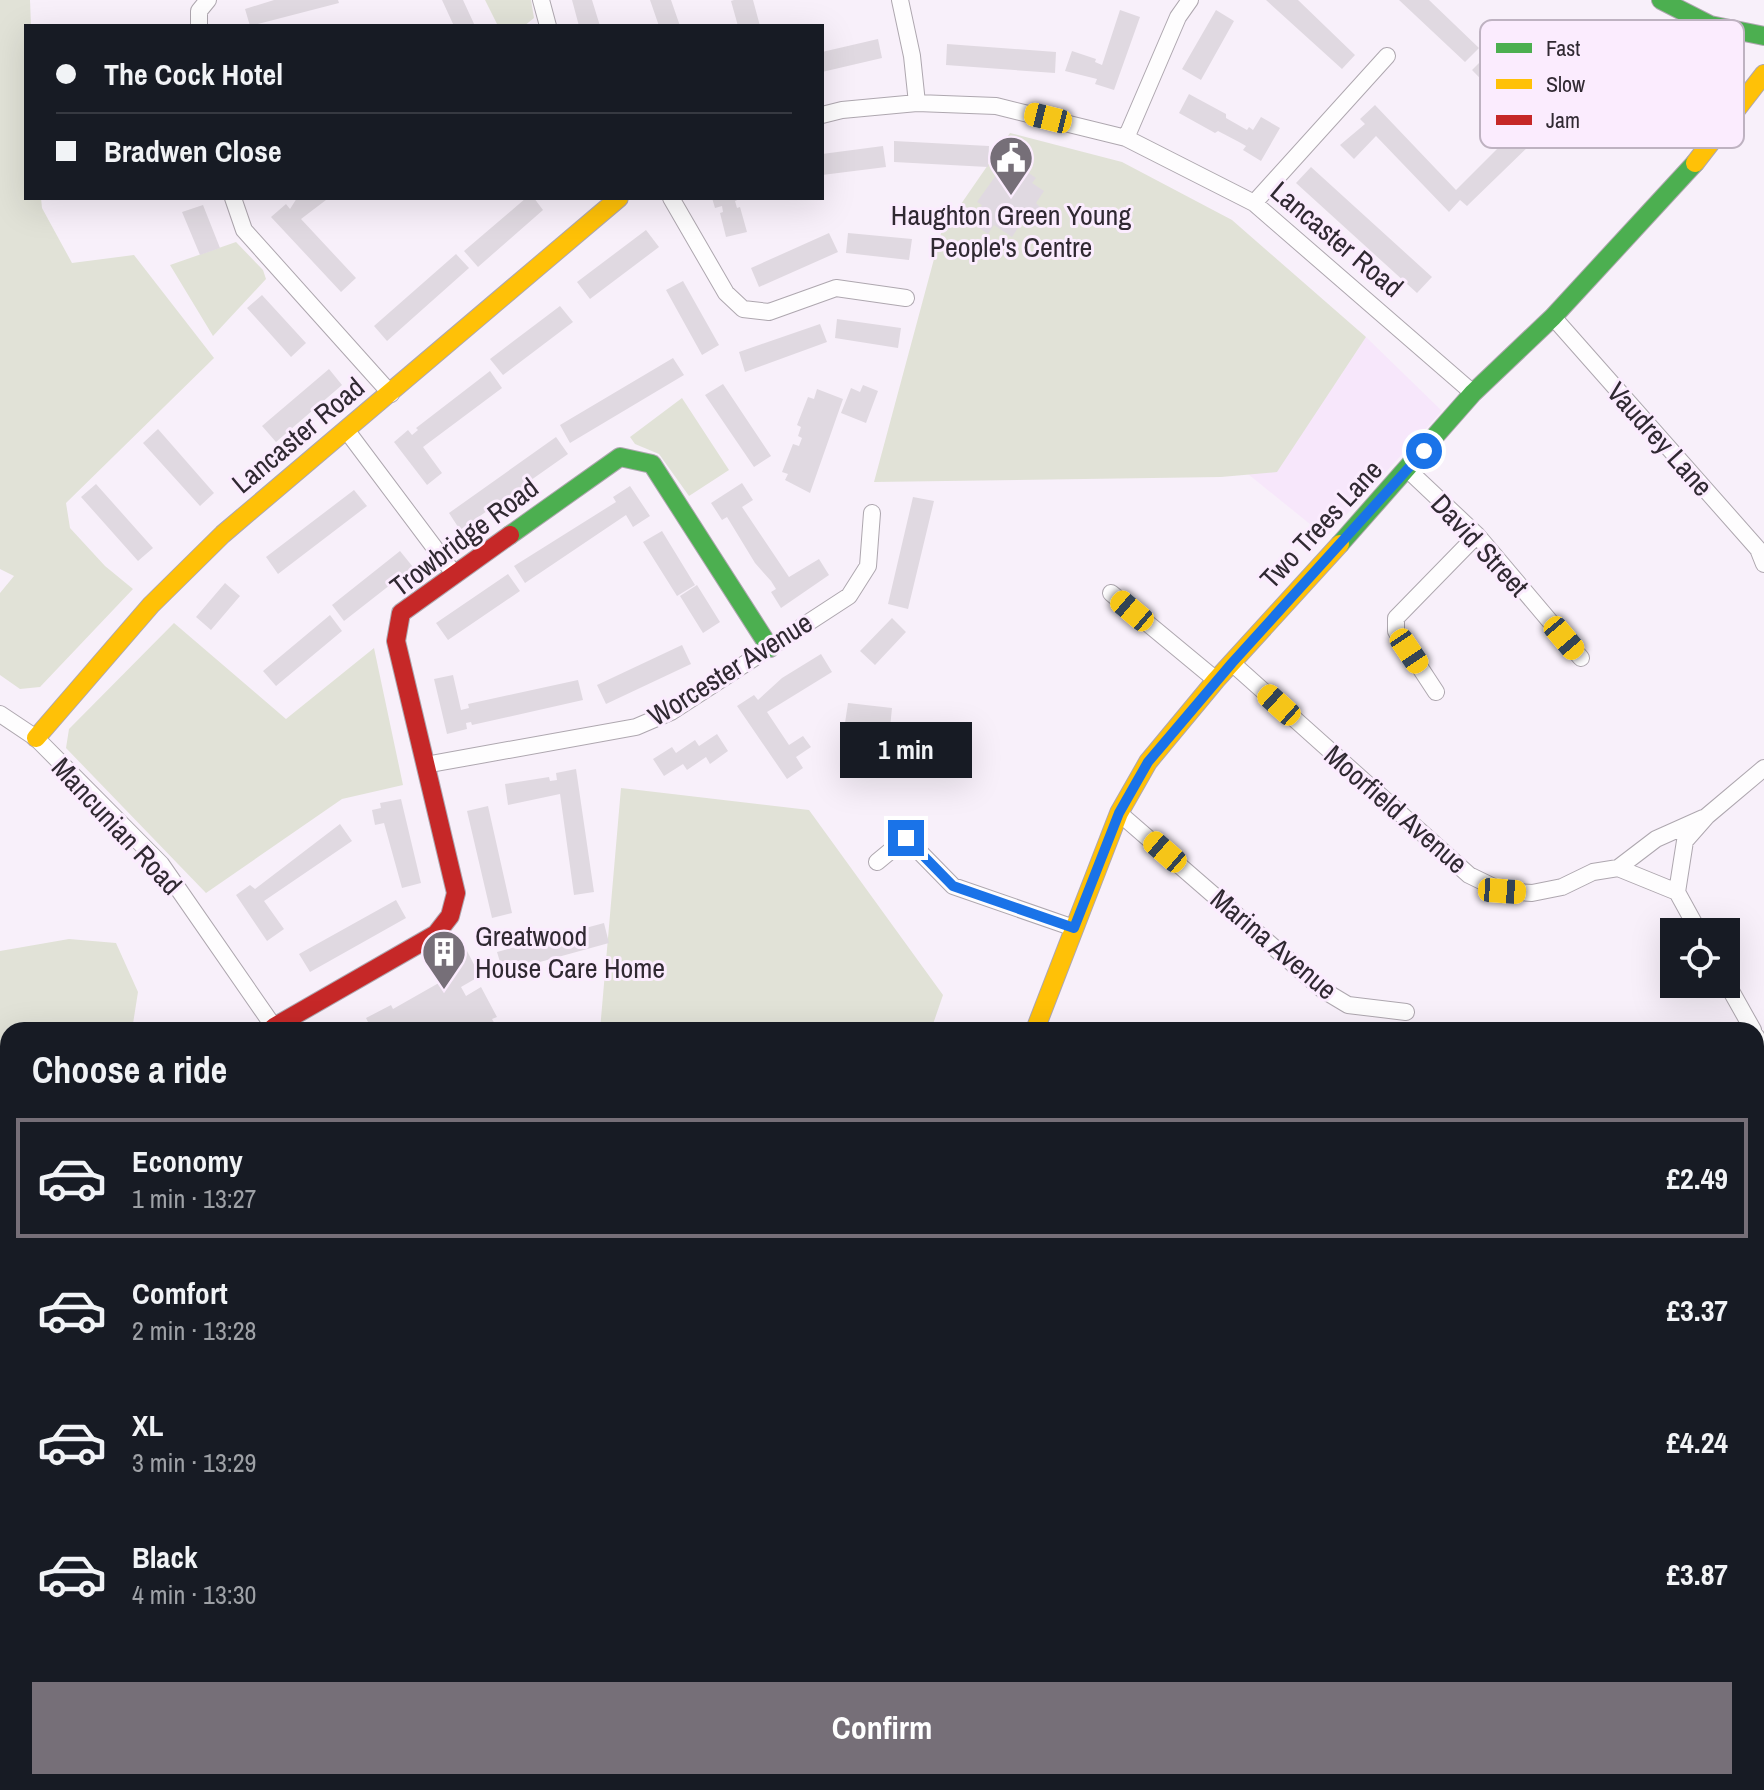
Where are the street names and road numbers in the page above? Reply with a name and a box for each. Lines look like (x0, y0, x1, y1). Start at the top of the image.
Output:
street label: Lancaster Road (1263, 172, 1411, 306)
street label: Lancaster Road (224, 368, 372, 502)
street label: Vaudrey Lane (1599, 374, 1721, 504)
street label: Two Trees Lane (1251, 451, 1391, 597)
street label: Trowbridge Road (382, 469, 546, 605)
street label: David Street (1423, 485, 1537, 605)
street label: Worcester Avenue (641, 603, 819, 735)
street label: Moorfield Avenue (1316, 736, 1476, 882)
street label: Mancunian Road (43, 749, 191, 903)
street label: Marina Avenue (1203, 880, 1345, 1008)

